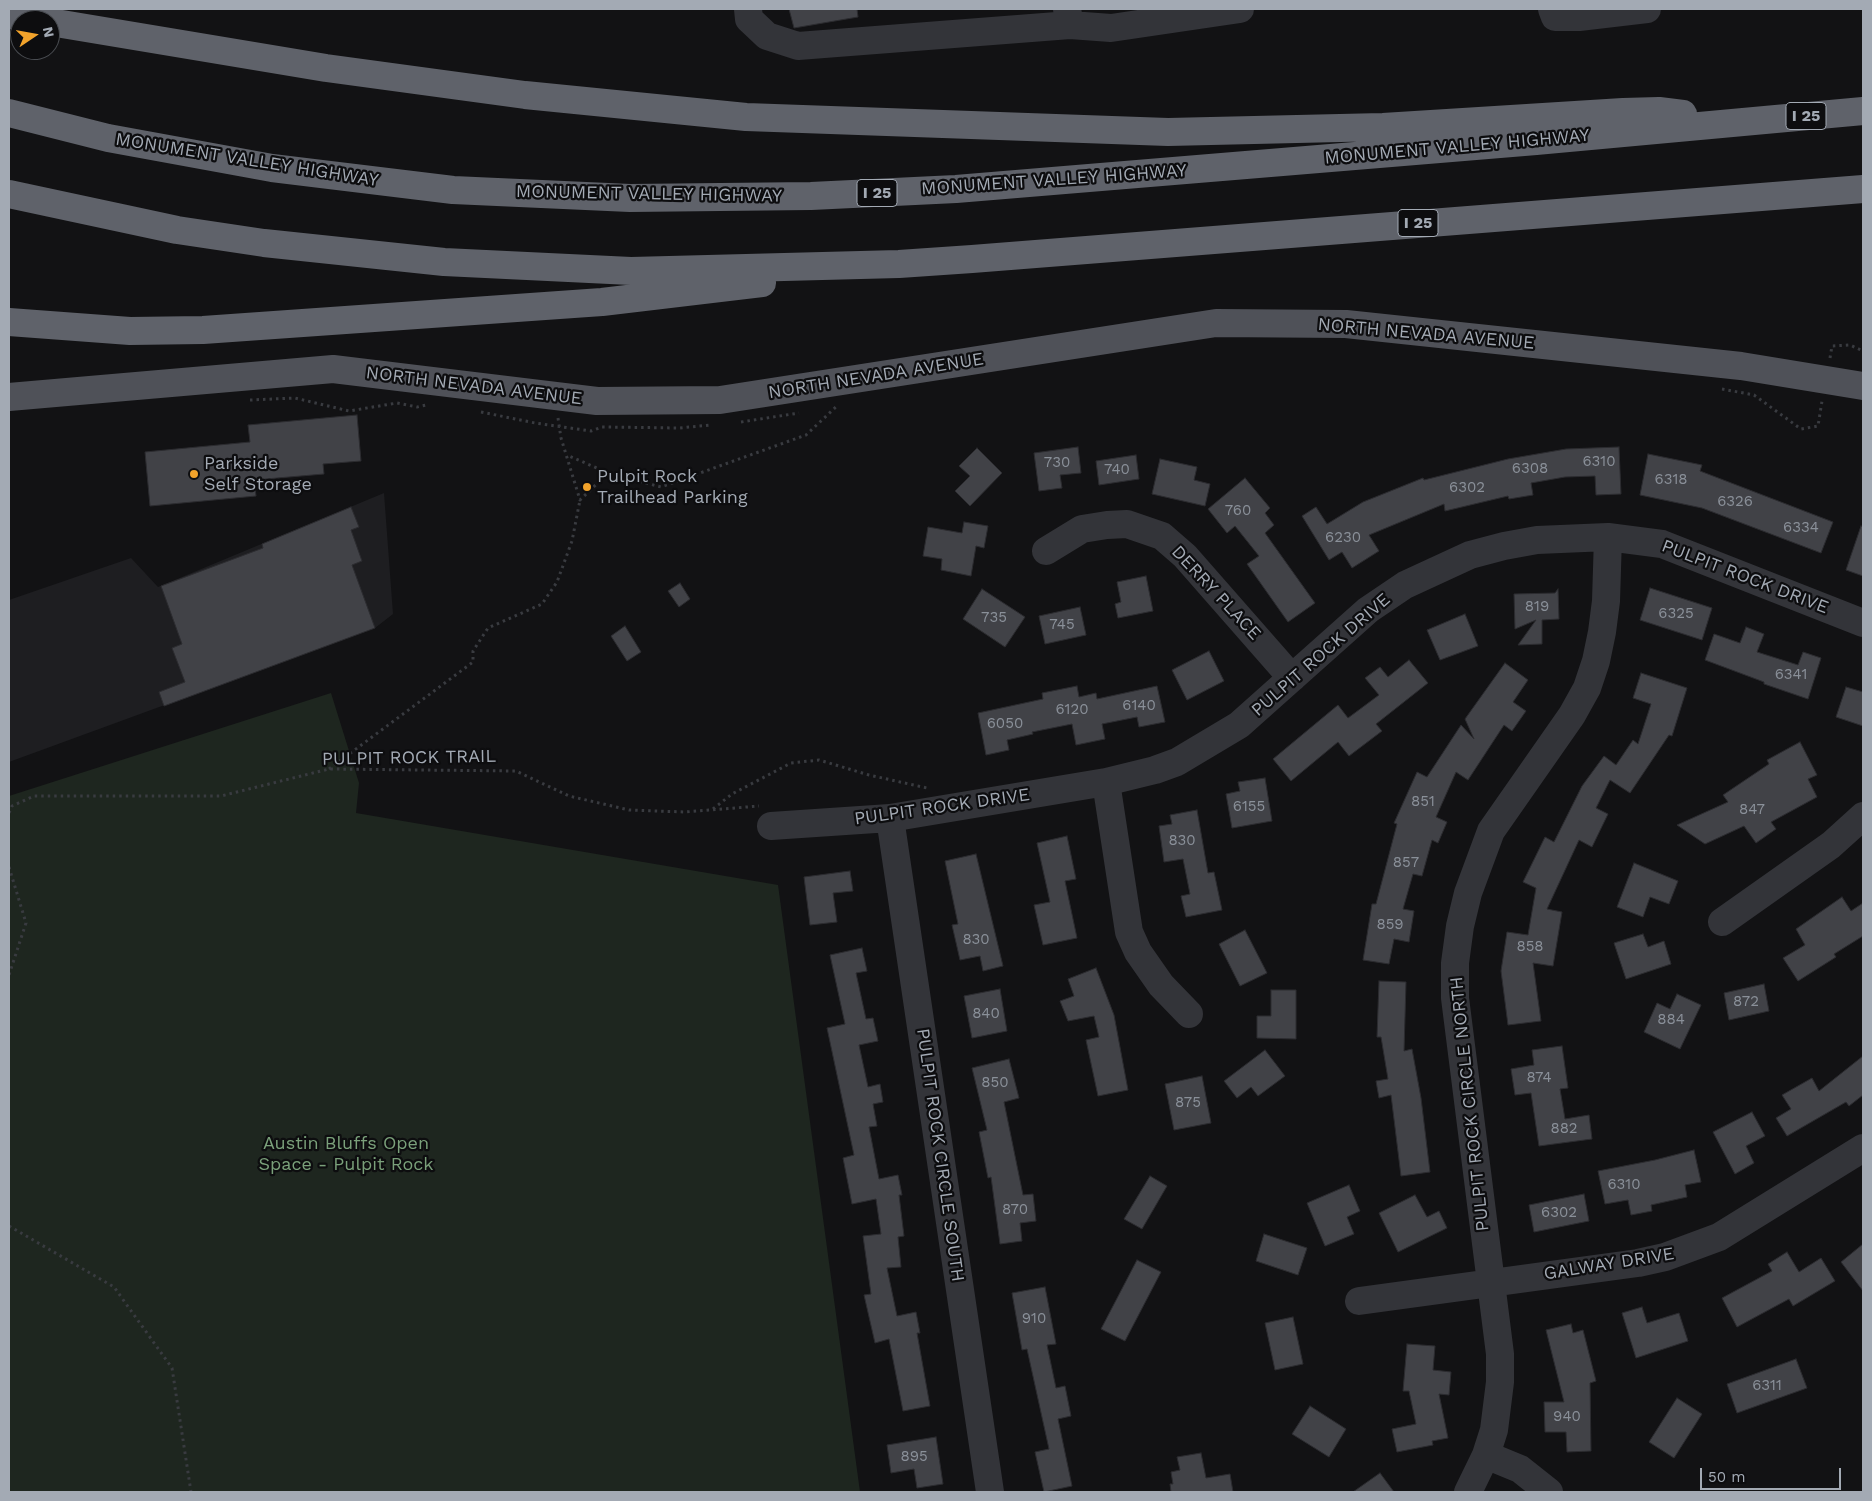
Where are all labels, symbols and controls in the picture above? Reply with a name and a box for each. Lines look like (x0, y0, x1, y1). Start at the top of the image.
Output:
north arrow (10, 10, 60, 60)
text: N (40, 25, 58, 39)
road number: I 25 (1786, 102, 1826, 130)
street label: MONUMENT VALLEY HIGHWAY (1323, 125, 1591, 169)
street label: MONUMENT VALLEY HIGHWAY (114, 129, 380, 191)
street label: MONUMENT VALLEY HIGHWAY (920, 160, 1188, 200)
road number: I 25 (857, 180, 897, 207)
street label: MONUMENT VALLEY HIGHWAY (516, 181, 782, 207)
road number: I 25 (1398, 210, 1438, 237)
street label: NORTH NEVADA AVENUE (1317, 314, 1535, 354)
street label: NORTH NEVADA AVENUE (767, 348, 985, 404)
street label: NORTH NEVADA AVENUE (365, 362, 583, 410)
place label: Parkside Self Storage (204, 453, 312, 496)
house number: 6310 (1582, 453, 1616, 471)
house number: 730 (1044, 454, 1070, 472)
house number: 6308 (1512, 460, 1548, 478)
house number: 740 (1104, 461, 1130, 479)
place label: Pulpit Rock Trailhead Parking (597, 466, 748, 508)
marker: Parkside Self Storage (188, 468, 200, 480)
house number: 6318 (1655, 471, 1687, 489)
house number: 6302 (1449, 479, 1485, 497)
marker: Pulpit Rock Trailhead Parking (581, 481, 593, 493)
house number: 6326 (1717, 493, 1753, 511)
house number: 760 (1225, 502, 1251, 520)
house number: 6334 (1783, 519, 1819, 537)
house number: 6230 (1325, 529, 1361, 547)
street label: PULPIT ROCK DRIVE (1659, 535, 1831, 619)
street label: DERRY PLACE (1167, 541, 1265, 645)
street label: PULPIT ROCK DRIVE (1247, 589, 1395, 721)
house number: 819 (1525, 598, 1549, 616)
house number: 6325 (1658, 605, 1694, 623)
house number: 735 (981, 609, 1007, 627)
house number: 745 (1049, 616, 1075, 634)
house number: 6341 (1775, 666, 1807, 684)
house number: 6140 (1122, 697, 1156, 715)
house number: 6120 (1055, 701, 1089, 719)
house number: 6050 (987, 715, 1023, 733)
street label: PULPIT ROCK TRAIL (322, 746, 496, 770)
street label: PULPIT ROCK DRIVE (853, 784, 1031, 830)
house number: 851 (1411, 793, 1435, 811)
house number: 6155 (1233, 798, 1265, 816)
house number: 847 (1739, 801, 1765, 819)
house number: 830 (1168, 832, 1196, 850)
house number: 857 (1393, 854, 1419, 872)
house number: 859 (1376, 916, 1404, 934)
house number: 830 (962, 931, 990, 949)
house number: 858 (1516, 938, 1544, 956)
street label: PULPIT ROCK CIRCLE NORTH (1446, 976, 1494, 1232)
house number: 872 (1733, 993, 1759, 1011)
house number: 840 (972, 1005, 1000, 1023)
house number: 884 (1657, 1011, 1685, 1029)
street label: PULPIT ROCK CIRCLE SOUTH (912, 1027, 968, 1283)
house number: 874 (1526, 1069, 1552, 1087)
house number: 850 (981, 1074, 1009, 1092)
house number: 875 (1175, 1094, 1201, 1112)
house number: 882 (1550, 1120, 1578, 1138)
park label: Austin Bluffs Open Space - Pulpit Rock (259, 1133, 433, 1176)
house number: 6310 (1607, 1176, 1641, 1194)
house number: 870 (1002, 1201, 1028, 1219)
house number: 6302 (1541, 1204, 1577, 1222)
street label: GALWAY DRIVE (1542, 1243, 1676, 1285)
house number: 910 (1022, 1310, 1046, 1328)
house number: 6311 (1752, 1377, 1782, 1395)
house number: 940 (1553, 1408, 1581, 1426)
house number: 895 (900, 1448, 928, 1466)
scale bar (1702, 1458, 1843, 1490)
text: 50 m (1708, 1468, 1745, 1486)

